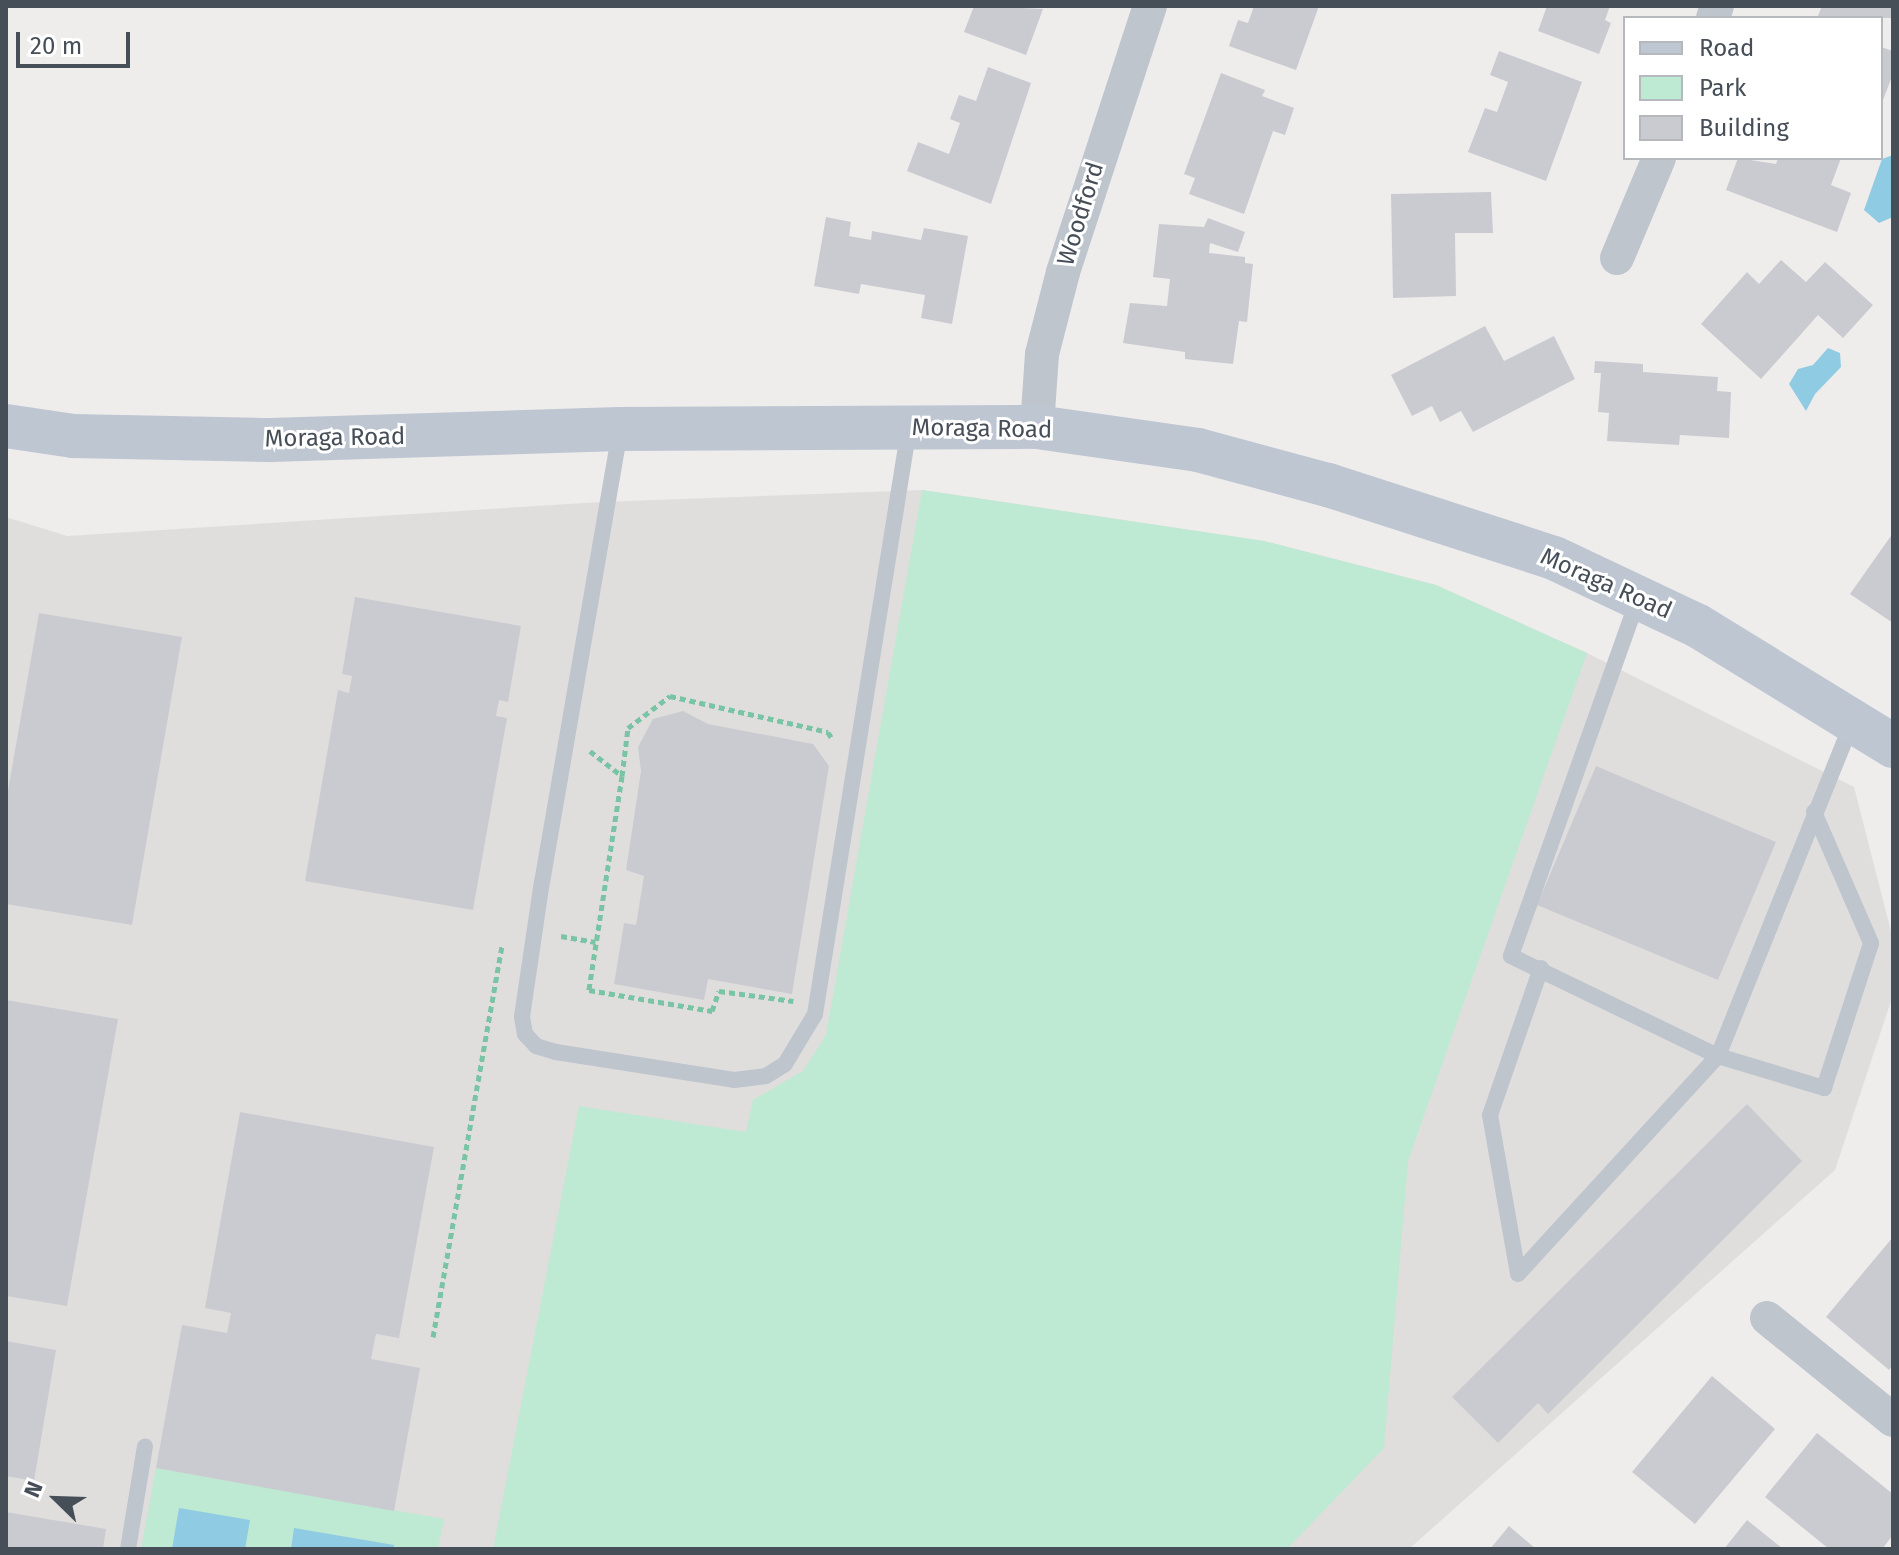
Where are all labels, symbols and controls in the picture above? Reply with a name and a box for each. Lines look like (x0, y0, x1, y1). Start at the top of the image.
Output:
scale bar (20, 16, 134, 66)
legend (1623, 16, 1883, 160)
text: 20 m (30, 32, 82, 60)
text: Road (1699, 34, 1754, 62)
text: Park (1699, 74, 1746, 102)
text: Building (1699, 114, 1789, 142)
street label: Woodford (1052, 159, 1110, 269)
street label: Moraga Road (911, 413, 1053, 445)
street label: Moraga Road (264, 422, 406, 454)
street label: Moraga Road (1536, 542, 1676, 626)
north arrow (16, 1459, 96, 1539)
text: N (18, 1477, 49, 1501)

